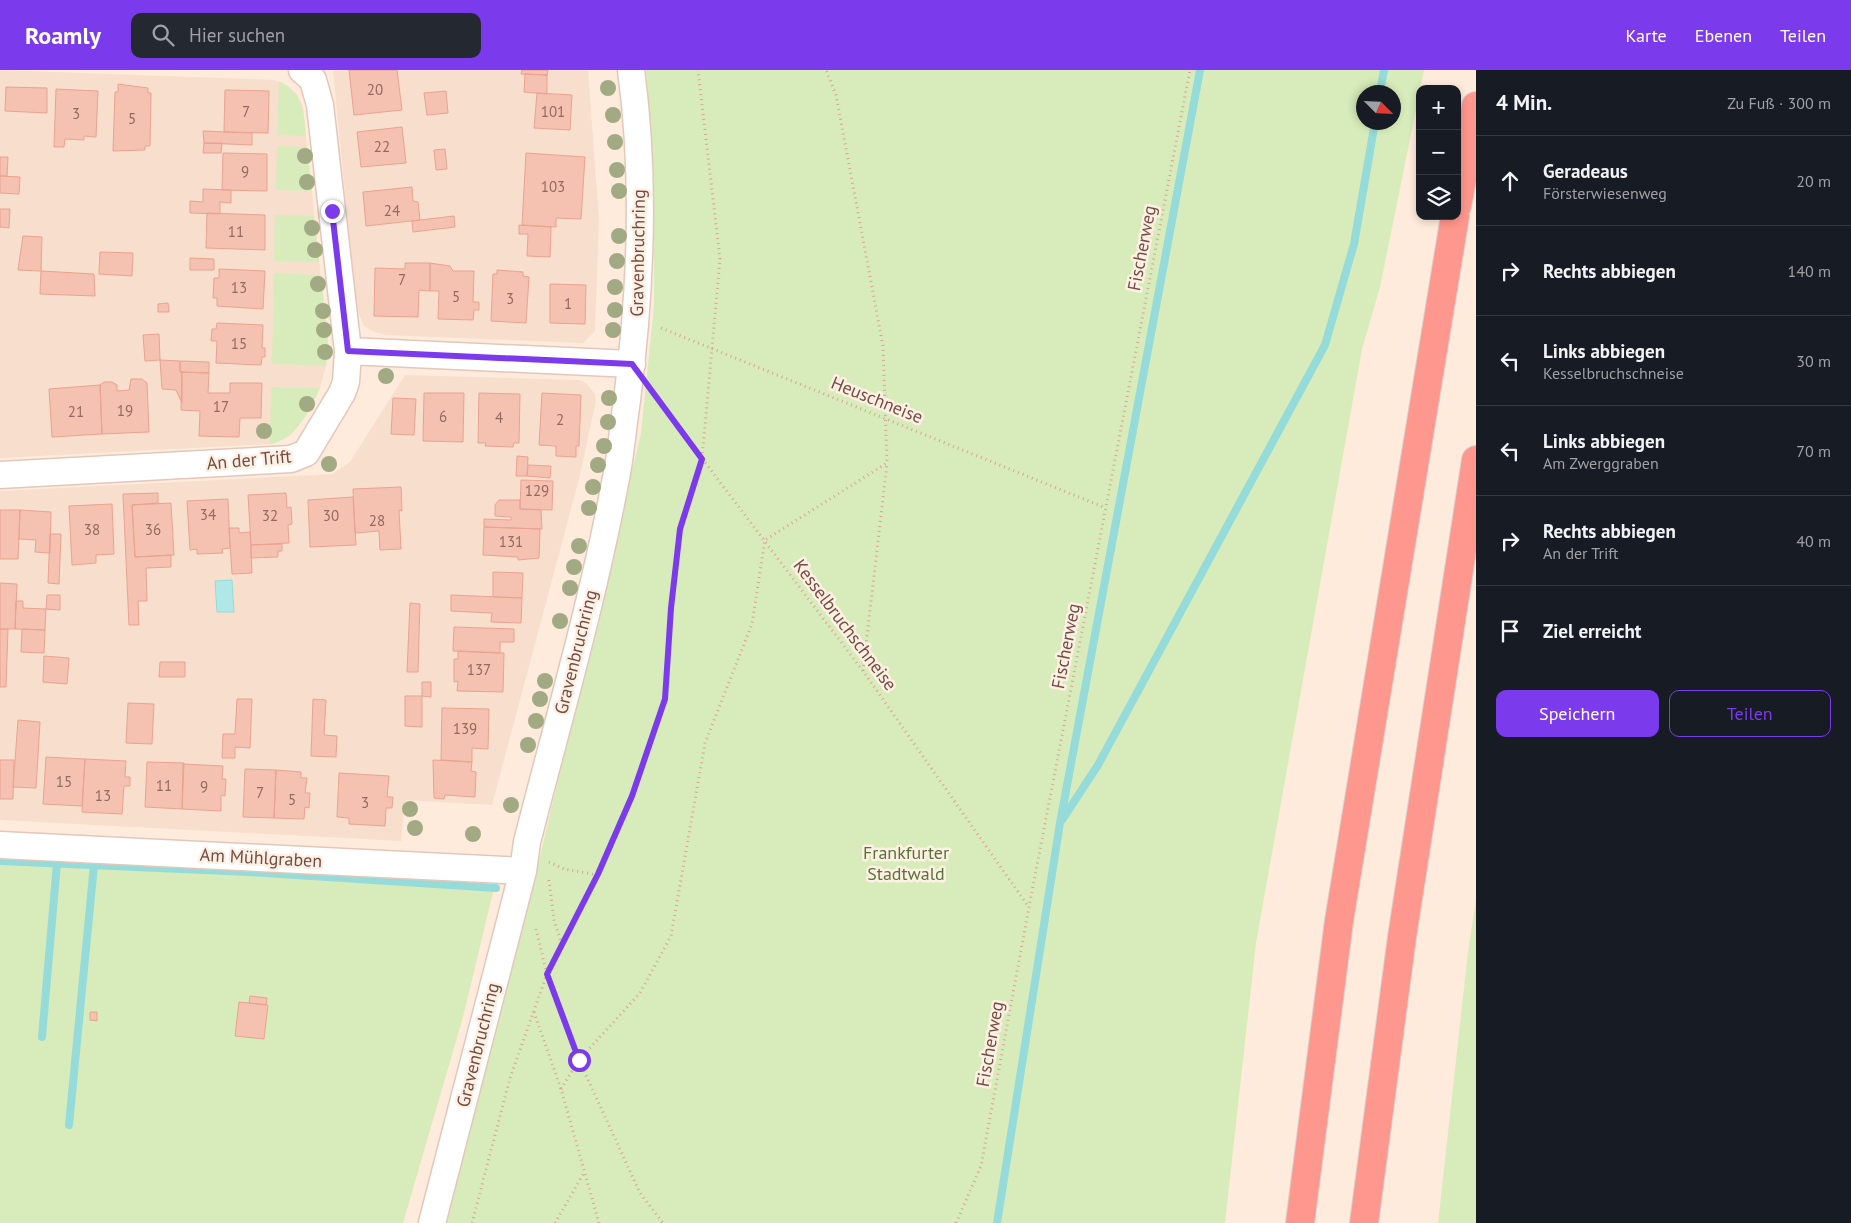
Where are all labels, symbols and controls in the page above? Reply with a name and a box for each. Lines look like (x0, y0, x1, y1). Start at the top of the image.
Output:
search box (131, 13, 481, 58)
text: Roamly (25, 20, 101, 51)
icon: search (149, 21, 177, 49)
text: Hier suchen (189, 23, 285, 47)
text: Karte (1626, 24, 1667, 47)
text: Ebenen (1695, 24, 1752, 47)
text: Teilen (1780, 24, 1826, 47)
house number: 20 (367, 80, 383, 99)
north arrow (1356, 85, 1401, 130)
map controls (1416, 85, 1461, 220)
button: + (1416, 85, 1461, 130)
text: 4 Min. (1496, 89, 1552, 116)
text: Zu Fuß · 300 m (1727, 93, 1831, 113)
house number: 7 (242, 102, 250, 121)
house number: 101 (541, 102, 565, 121)
house number: 3 (72, 104, 80, 123)
house number: 5 (128, 109, 136, 128)
button: − (1416, 130, 1461, 175)
house number: 22 (374, 137, 390, 156)
text: Geradeaus (1543, 159, 1628, 183)
house number: 9 (241, 162, 249, 181)
icon: ahead (1496, 167, 1524, 195)
text: 20 m (1796, 171, 1831, 191)
button: layers (1416, 175, 1461, 220)
house number: 103 (541, 177, 565, 196)
text: Försterwiesenweg (1543, 183, 1667, 203)
street label: Gravenbruchring (625, 189, 650, 317)
route end (321, 200, 344, 223)
house number: 24 (384, 201, 400, 220)
street label: Fischerweg (1122, 203, 1161, 293)
house number: 11 (228, 222, 244, 241)
icon: right (1496, 257, 1524, 285)
text: Rechts abbiegen (1543, 259, 1676, 283)
text: 140 m (1788, 261, 1831, 281)
house number: 7 (398, 270, 406, 289)
house number: 13 (231, 278, 247, 297)
house number: 5 (452, 287, 460, 306)
house number: 3 (506, 289, 514, 308)
house number: 1 (564, 294, 572, 313)
house number: 15 (231, 334, 247, 353)
text: Links abbiegen (1543, 339, 1665, 363)
icon: left (1496, 347, 1524, 375)
text: 30 m (1796, 351, 1831, 371)
text: Kesselbruchschneise (1543, 363, 1684, 383)
street label: Heuschneise (828, 371, 926, 428)
house number: 17 (213, 397, 229, 416)
house number: 19 (117, 401, 133, 420)
house number: 21 (68, 402, 84, 421)
house number: 6 (439, 407, 447, 426)
house number: 4 (495, 408, 503, 427)
house number: 2 (556, 410, 564, 429)
text: Links abbiegen (1543, 429, 1665, 453)
icon: left (1496, 437, 1524, 465)
text: 70 m (1796, 441, 1831, 461)
street label: An der Trift (206, 444, 292, 475)
text: Am Zwerggraben (1543, 453, 1659, 473)
house number: 129 (525, 481, 549, 500)
house number: 34 (200, 505, 216, 524)
house number: 32 (262, 506, 278, 525)
house number: 30 (323, 506, 339, 525)
house number: 28 (369, 511, 385, 530)
text: Rechts abbiegen (1543, 519, 1676, 543)
house number: 38 (84, 520, 100, 539)
house number: 36 (145, 520, 161, 539)
icon: right (1496, 527, 1524, 555)
text: 40 m (1796, 531, 1831, 551)
house number: 131 (499, 532, 523, 551)
text: An der Trift (1543, 543, 1619, 563)
street label: Kesselbruchschneise (789, 555, 902, 695)
street label: Gravenbruchring (549, 587, 602, 717)
street label: Fischerweg (1046, 601, 1085, 691)
icon: arrive (1496, 617, 1524, 645)
text: Ziel erreicht (1543, 619, 1641, 643)
house number: 137 (467, 660, 491, 679)
button: Speichern (1496, 690, 1659, 737)
button: Teilen (1669, 690, 1831, 737)
house number: 139 (453, 719, 477, 738)
house number: 15 (56, 772, 72, 791)
house number: 11 (156, 776, 172, 795)
house number: 9 (200, 777, 208, 796)
house number: 7 (256, 783, 264, 802)
house number: 13 (95, 786, 111, 805)
house number: 5 (288, 790, 296, 809)
house number: 3 (361, 793, 369, 812)
park label: Frankfurter Stadtwald (863, 841, 949, 885)
street label: Am Mühlgraben (199, 843, 323, 872)
street label: Gravenbruchring (451, 980, 504, 1110)
street label: Fischerweg (971, 999, 1008, 1089)
route start (568, 1049, 591, 1072)

